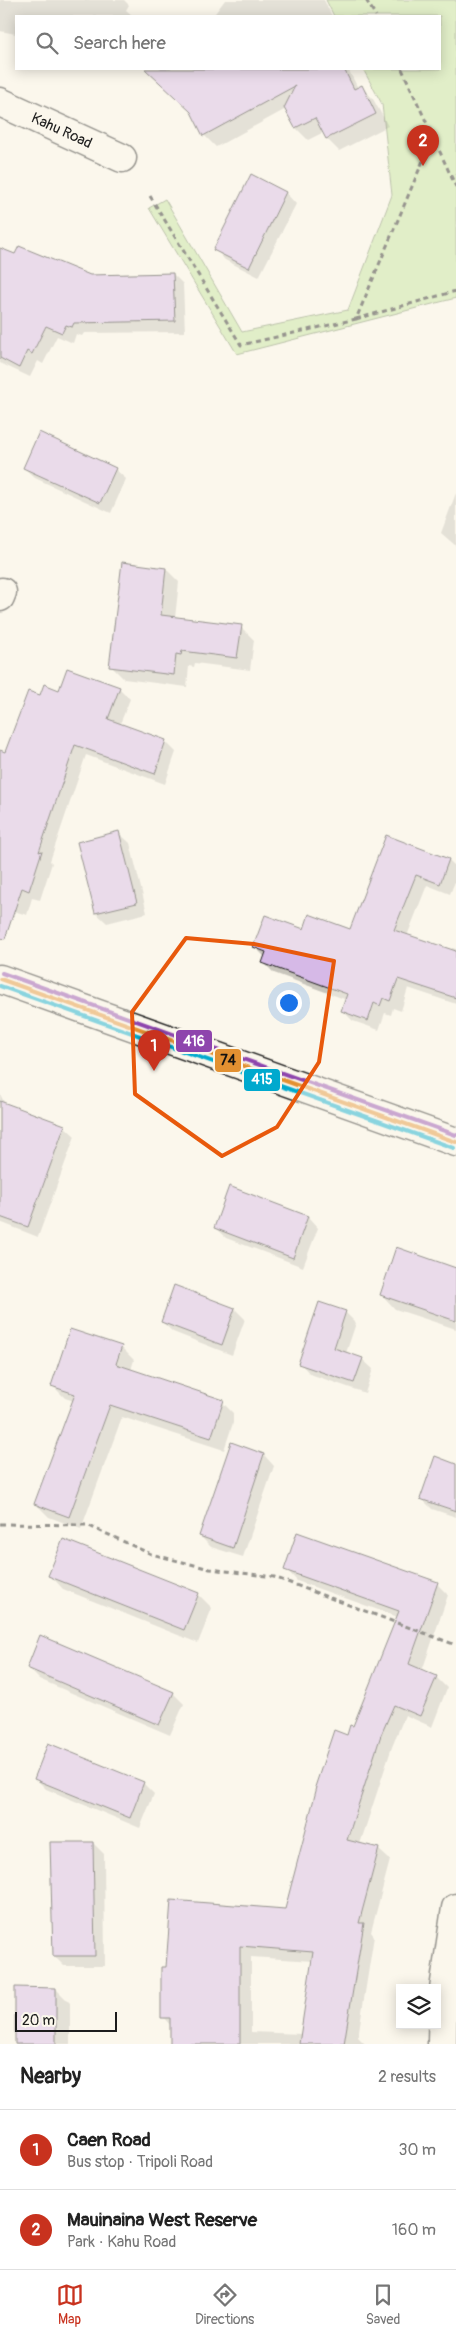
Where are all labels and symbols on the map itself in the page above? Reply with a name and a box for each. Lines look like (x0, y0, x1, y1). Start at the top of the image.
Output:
street label: Kahu Road (28, 108, 95, 153)
pin: 2 (407, 125, 439, 166)
your location (276, 990, 302, 1016)
line badge: 416 (175, 1029, 213, 1053)
pin: 1 (138, 1030, 170, 1071)
text: 416 (183, 1033, 205, 1050)
line badge: 74 (214, 1048, 242, 1073)
text: 74 (220, 1052, 237, 1069)
line badge: 415 (243, 1068, 281, 1092)
text: 415 (251, 1071, 273, 1088)
scale bar (15, 2009, 118, 2032)

